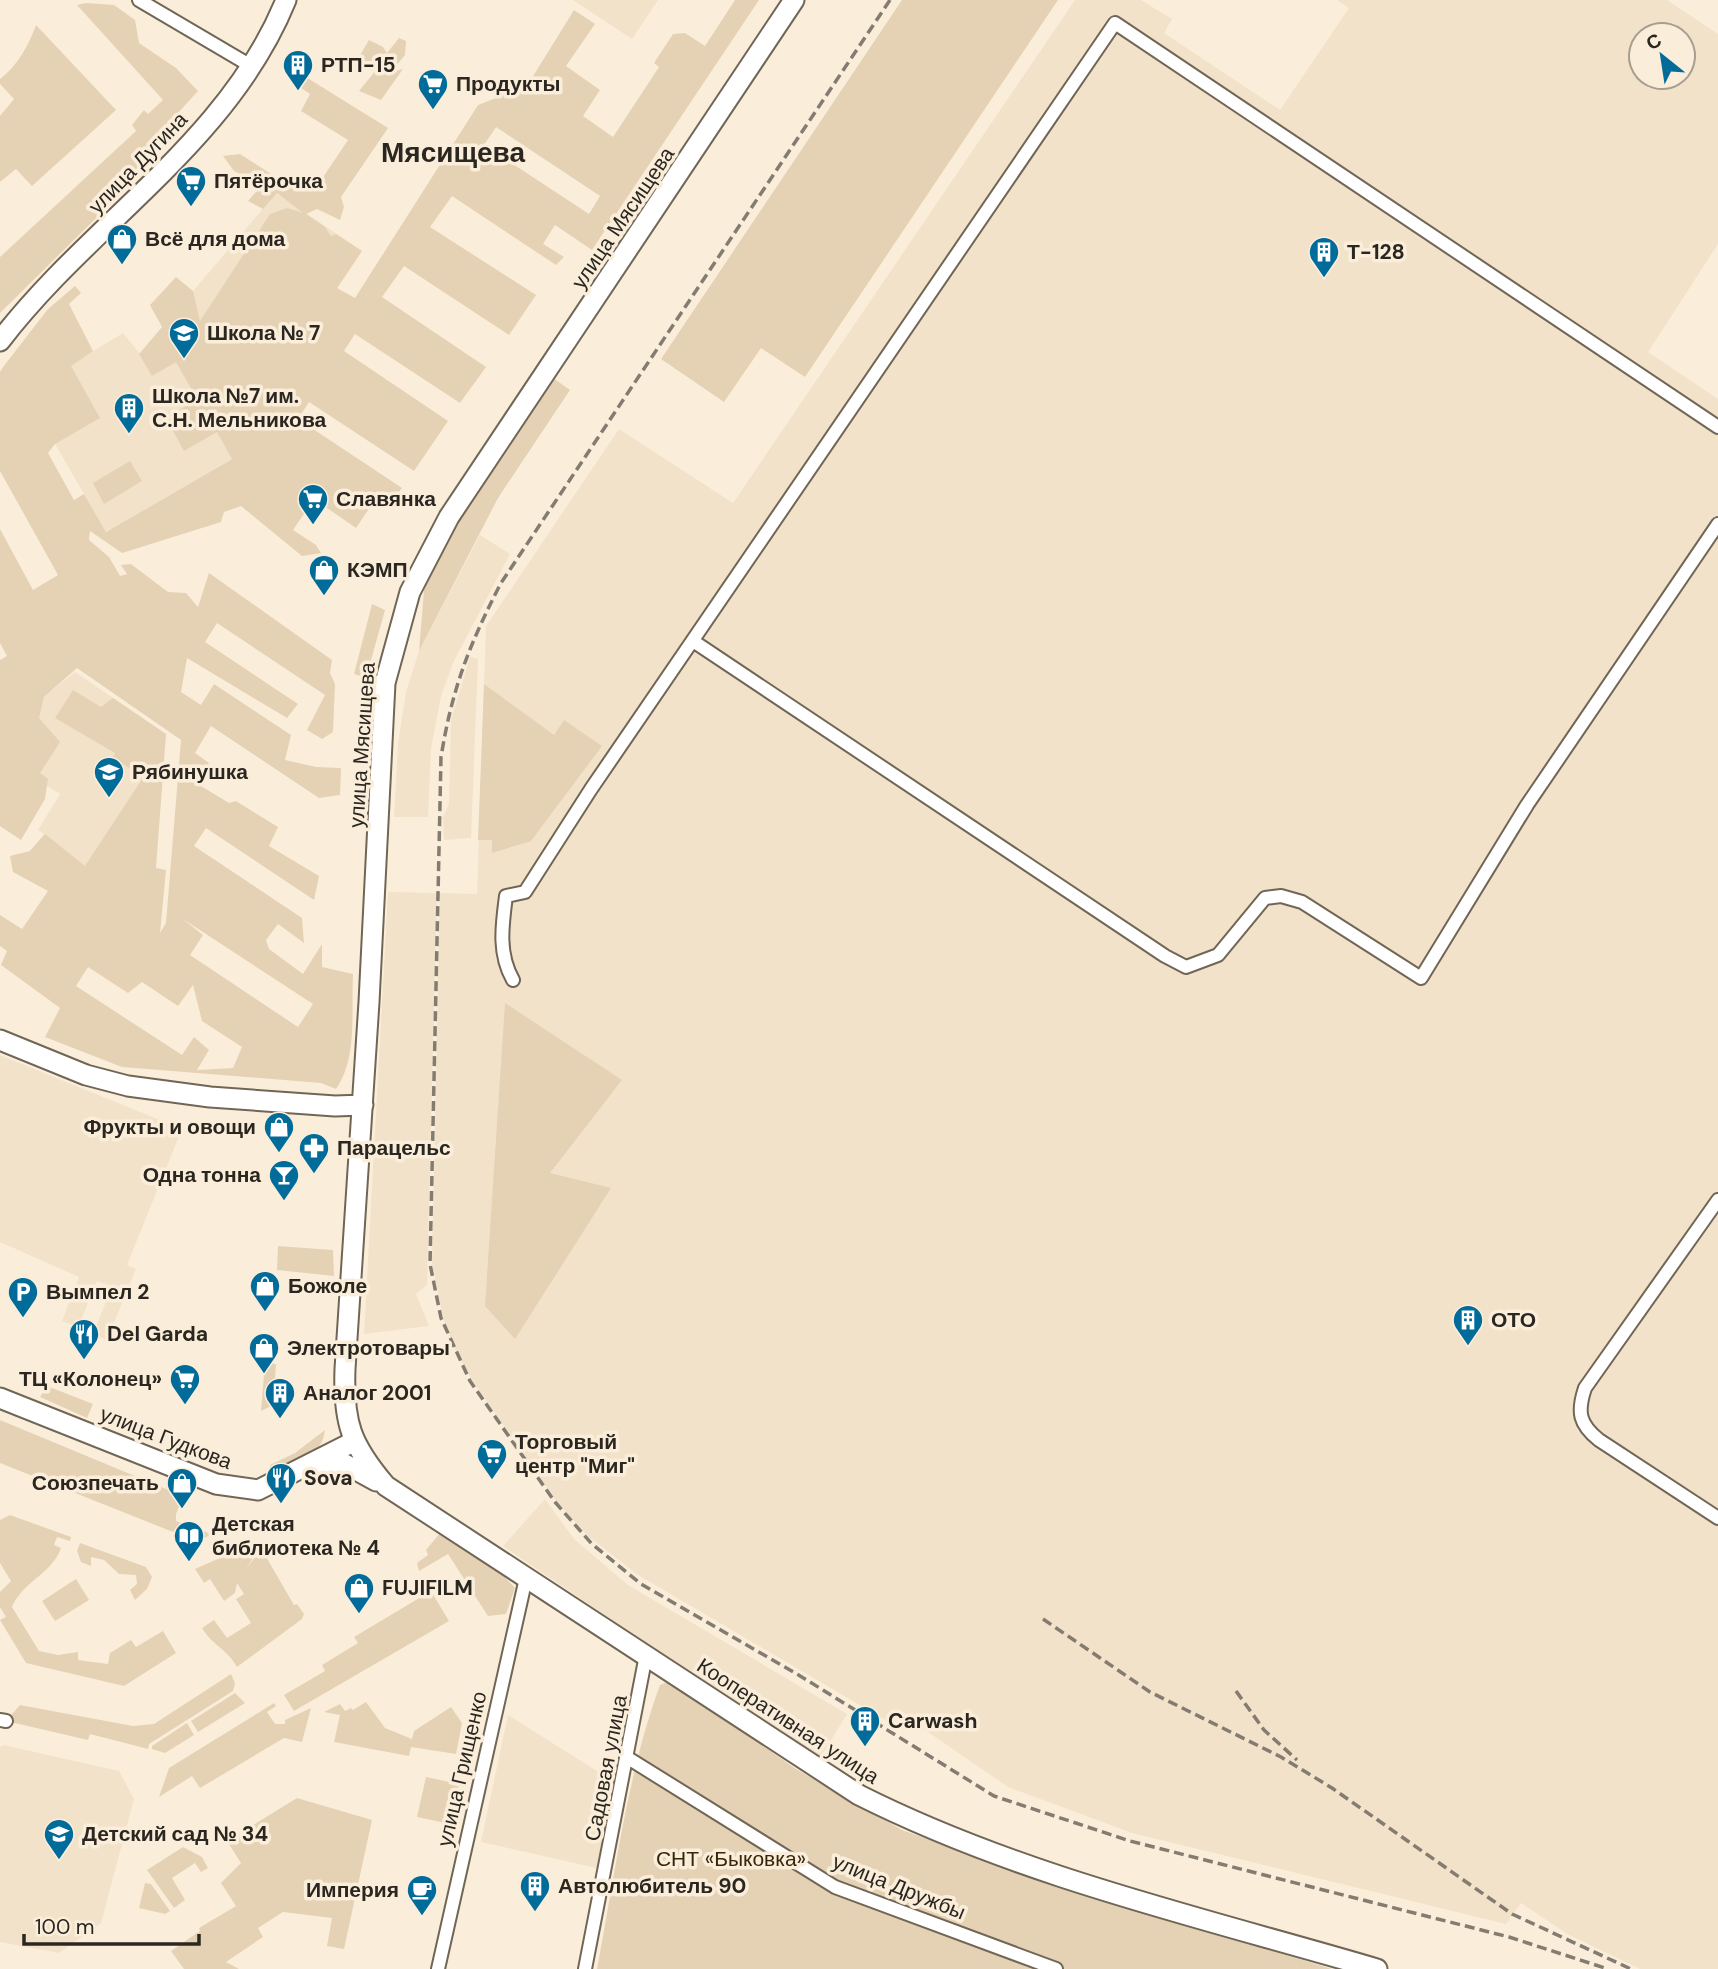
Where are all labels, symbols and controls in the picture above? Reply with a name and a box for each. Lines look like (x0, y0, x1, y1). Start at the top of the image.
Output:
north arrow (1627, 21, 1697, 91)
text: С (1642, 27, 1666, 56)
building icon: РТП-15 (281, 48, 315, 92)
place label: РТП-15 (321, 51, 395, 79)
supermarket icon: Продукты (416, 67, 450, 111)
place label: Продукты (456, 70, 560, 98)
street label: улица Дугина (82, 106, 194, 220)
district label: Мясищева (381, 134, 525, 171)
street label: улица Мясищева (565, 141, 681, 295)
supermarket icon: Пятёрочка (174, 164, 208, 208)
place label: Пятёрочка (214, 167, 323, 195)
shop icon: Всё для дома (105, 222, 139, 266)
place label: Всё для дома (145, 225, 285, 253)
building icon: Т-128 (1307, 235, 1341, 279)
place label: Т-128 (1347, 238, 1405, 266)
school or university icon: Школа № 7 (167, 316, 201, 360)
place label: Школа № 7 (207, 319, 320, 347)
place label: Школа №7 им. С.Н. Мельникова (152, 382, 327, 434)
building icon: Школа №7 им. С.Н. Мельникова (112, 391, 146, 435)
supermarket icon: Славянка (296, 482, 330, 526)
place label: Славянка (336, 485, 436, 513)
shop icon: КЭМП (307, 553, 341, 597)
place label: КЭМП (347, 556, 408, 584)
street label: улица Мясищева (342, 661, 382, 829)
school or university icon: Рябинушка (92, 755, 126, 799)
place label: Рябинушка (132, 758, 248, 786)
shop icon: Фрукты и овощи (262, 1110, 296, 1154)
place label: Фрукты и овощи (83, 1113, 256, 1141)
pharmacy icon: Парацельс (297, 1131, 331, 1175)
place label: Парацельс (337, 1134, 451, 1162)
bar icon: Одна тонна (267, 1158, 301, 1202)
place label: Одна тонна (143, 1161, 261, 1189)
shop icon: Божоле (248, 1269, 282, 1313)
place label: Божоле (288, 1272, 367, 1300)
parking icon: Вымпел 2 (6, 1275, 40, 1319)
place label: Вымпел 2 (46, 1278, 149, 1306)
building icon: ОТО (1451, 1303, 1485, 1347)
place label: ОТО (1491, 1306, 1536, 1334)
restaurant icon: Del Garda (67, 1317, 101, 1361)
place label: Del Garda (107, 1320, 208, 1348)
shop icon: Электротовары (247, 1331, 281, 1375)
place label: Электротовары (287, 1334, 450, 1362)
supermarket icon: ТЦ «Колонец» (168, 1362, 202, 1406)
place label: ТЦ «Колонец» (19, 1365, 162, 1393)
building icon: Аналог 2001 (263, 1376, 297, 1420)
place label: Аналог 2001 (303, 1379, 431, 1407)
street label: улица Гудкова (96, 1400, 236, 1476)
place label: Торговый центр "Миг" (515, 1428, 635, 1480)
supermarket icon: Торговый центр "Миг" (475, 1437, 509, 1481)
restaurant icon: Sova (264, 1461, 298, 1505)
place label: Sova (304, 1464, 353, 1492)
shop icon: Союзпечать (165, 1466, 199, 1510)
place label: Союзпечать (32, 1469, 159, 1497)
place label: Детская библиотека № 4 (212, 1510, 380, 1562)
library icon: Детская библиотека № 4 (172, 1519, 206, 1563)
shop icon: FUJIFILM (342, 1571, 376, 1615)
place label: FUJIFILM (382, 1574, 473, 1602)
street label: Кооперативная улица (691, 1652, 885, 1791)
street label: улица Грищенко (431, 1689, 493, 1849)
street label: Садовая улица (578, 1692, 634, 1843)
building icon: Carwash (848, 1704, 882, 1748)
place label: Carwash (888, 1707, 978, 1735)
school or university icon: Детский сад № 34 (42, 1817, 76, 1861)
place label: Детский сад № 34 (82, 1820, 268, 1848)
park label: СНТ «Быковка» (656, 1845, 806, 1873)
street label: улица Дружбы (828, 1848, 970, 1926)
building icon: Автолюбитель 90 (518, 1869, 552, 1913)
place label: Автолюбитель 90 (558, 1872, 746, 1900)
cafe icon: Империя (405, 1873, 439, 1917)
place label: Империя (306, 1876, 399, 1904)
scale bar (24, 1902, 200, 1946)
text: 100 m (35, 1913, 95, 1941)

